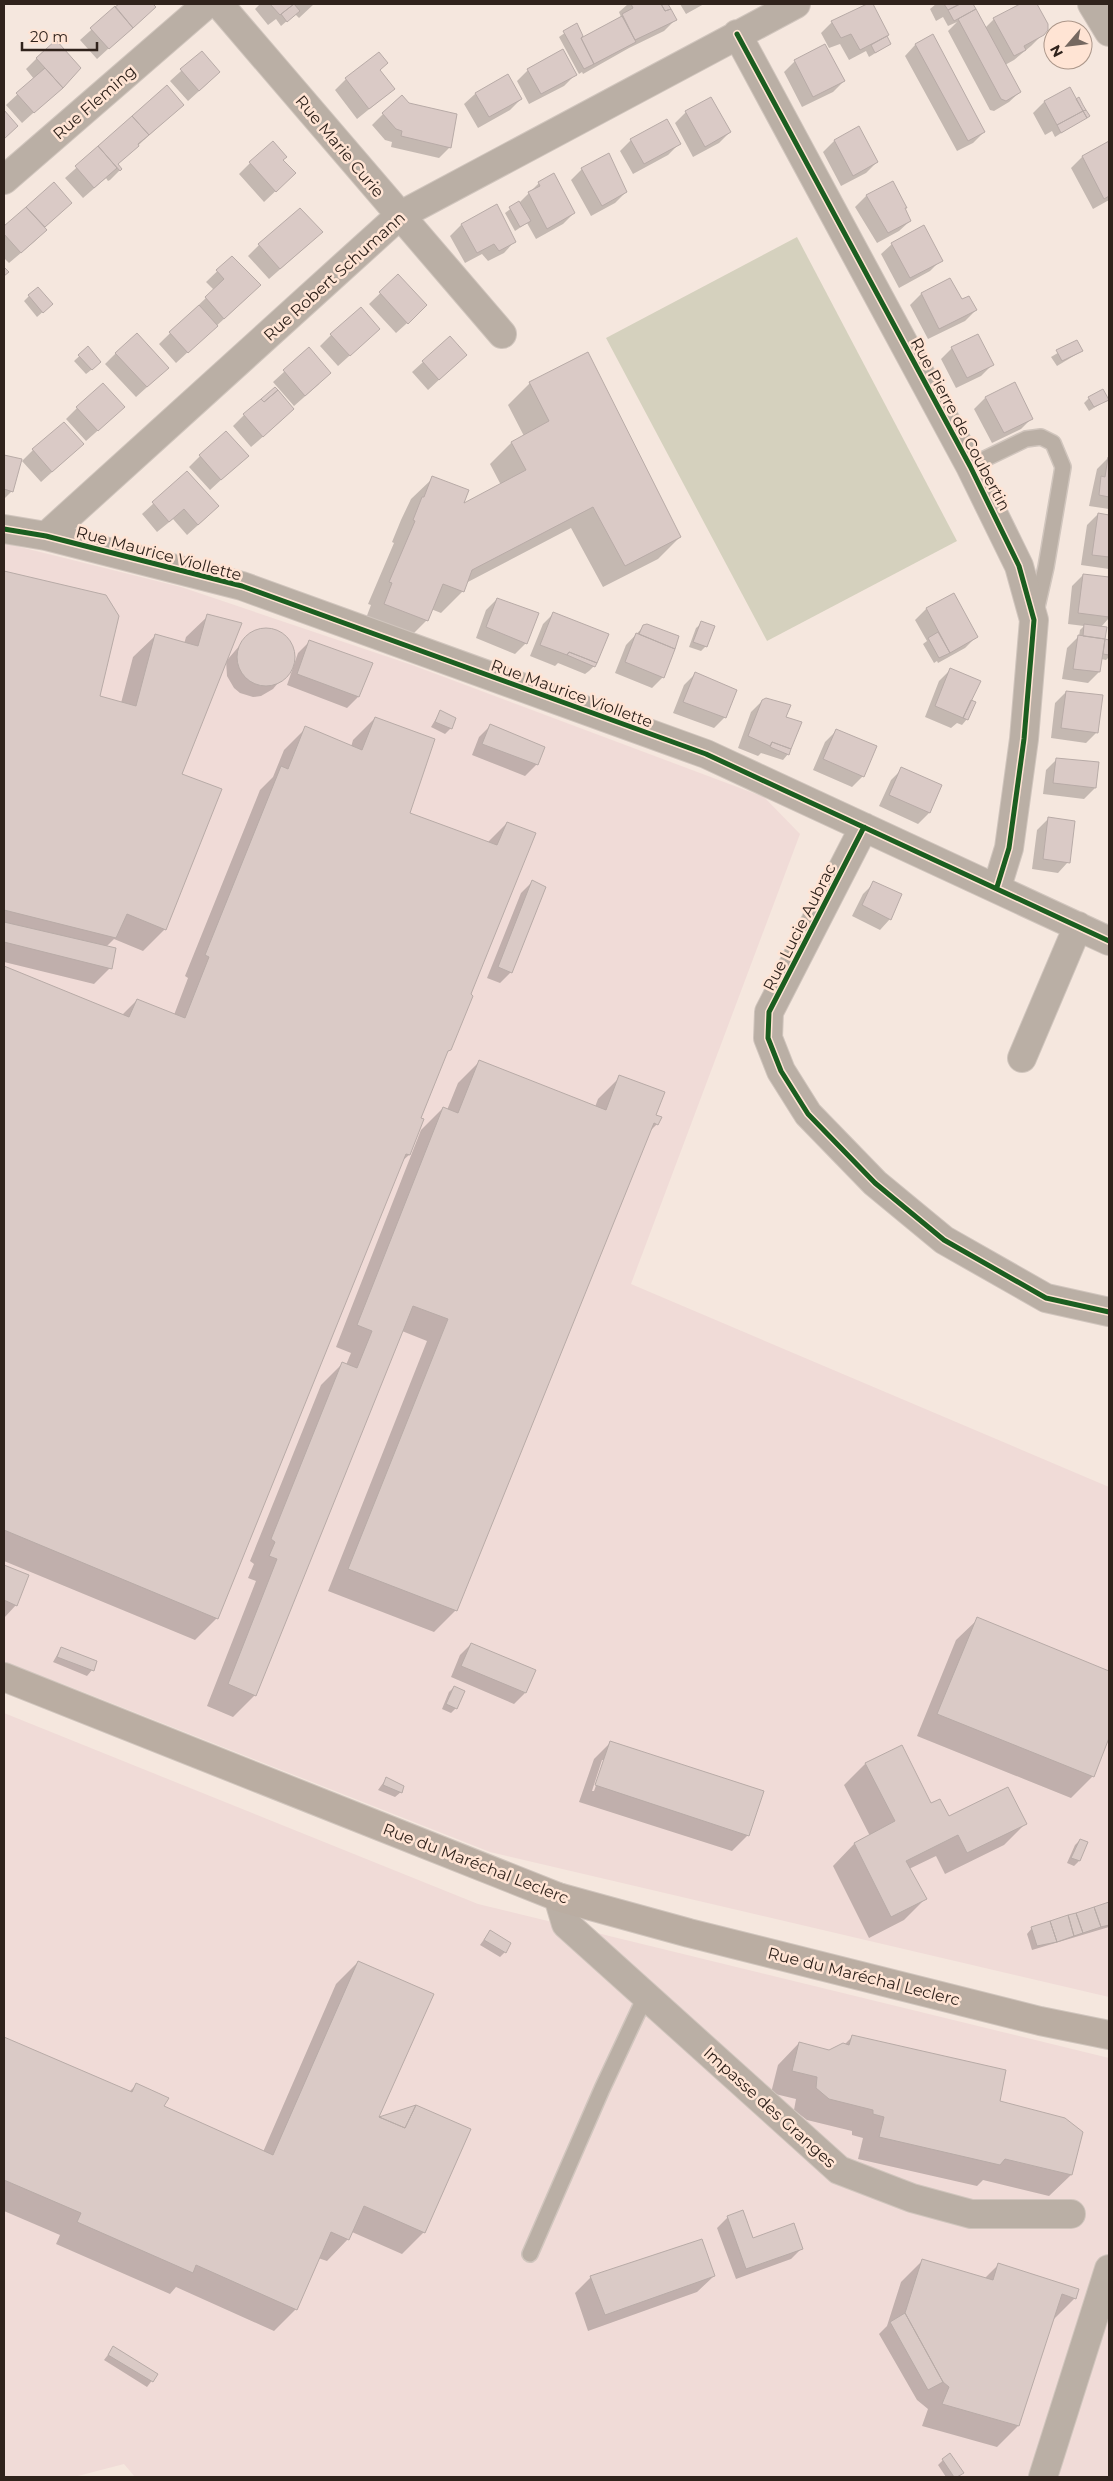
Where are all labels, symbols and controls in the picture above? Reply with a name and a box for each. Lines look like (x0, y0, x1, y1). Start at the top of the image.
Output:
scale bar (22, 20, 98, 52)
north arrow (1043, 20, 1093, 70)
text: 20 m (30, 27, 68, 46)
text: N (1046, 42, 1067, 60)
street label: Rue Fleming (49, 61, 140, 143)
street label: Rue Marie Curie (291, 91, 388, 201)
street label: Rue Robert Schumann (260, 208, 409, 345)
street label: Rue Pierre de Coubertin (907, 334, 1014, 514)
street label: Rue Maurice Viollette (74, 522, 244, 585)
street label: Rue Maurice Viollette (488, 655, 655, 732)
street label: Rue Lucie Aubrac (759, 860, 840, 994)
street label: Rue du Maréchal Leclerc (380, 1819, 571, 1908)
street label: Rue du Maréchal Leclerc (766, 1943, 962, 2010)
street label: Impasse des Granges (700, 2043, 840, 2172)

